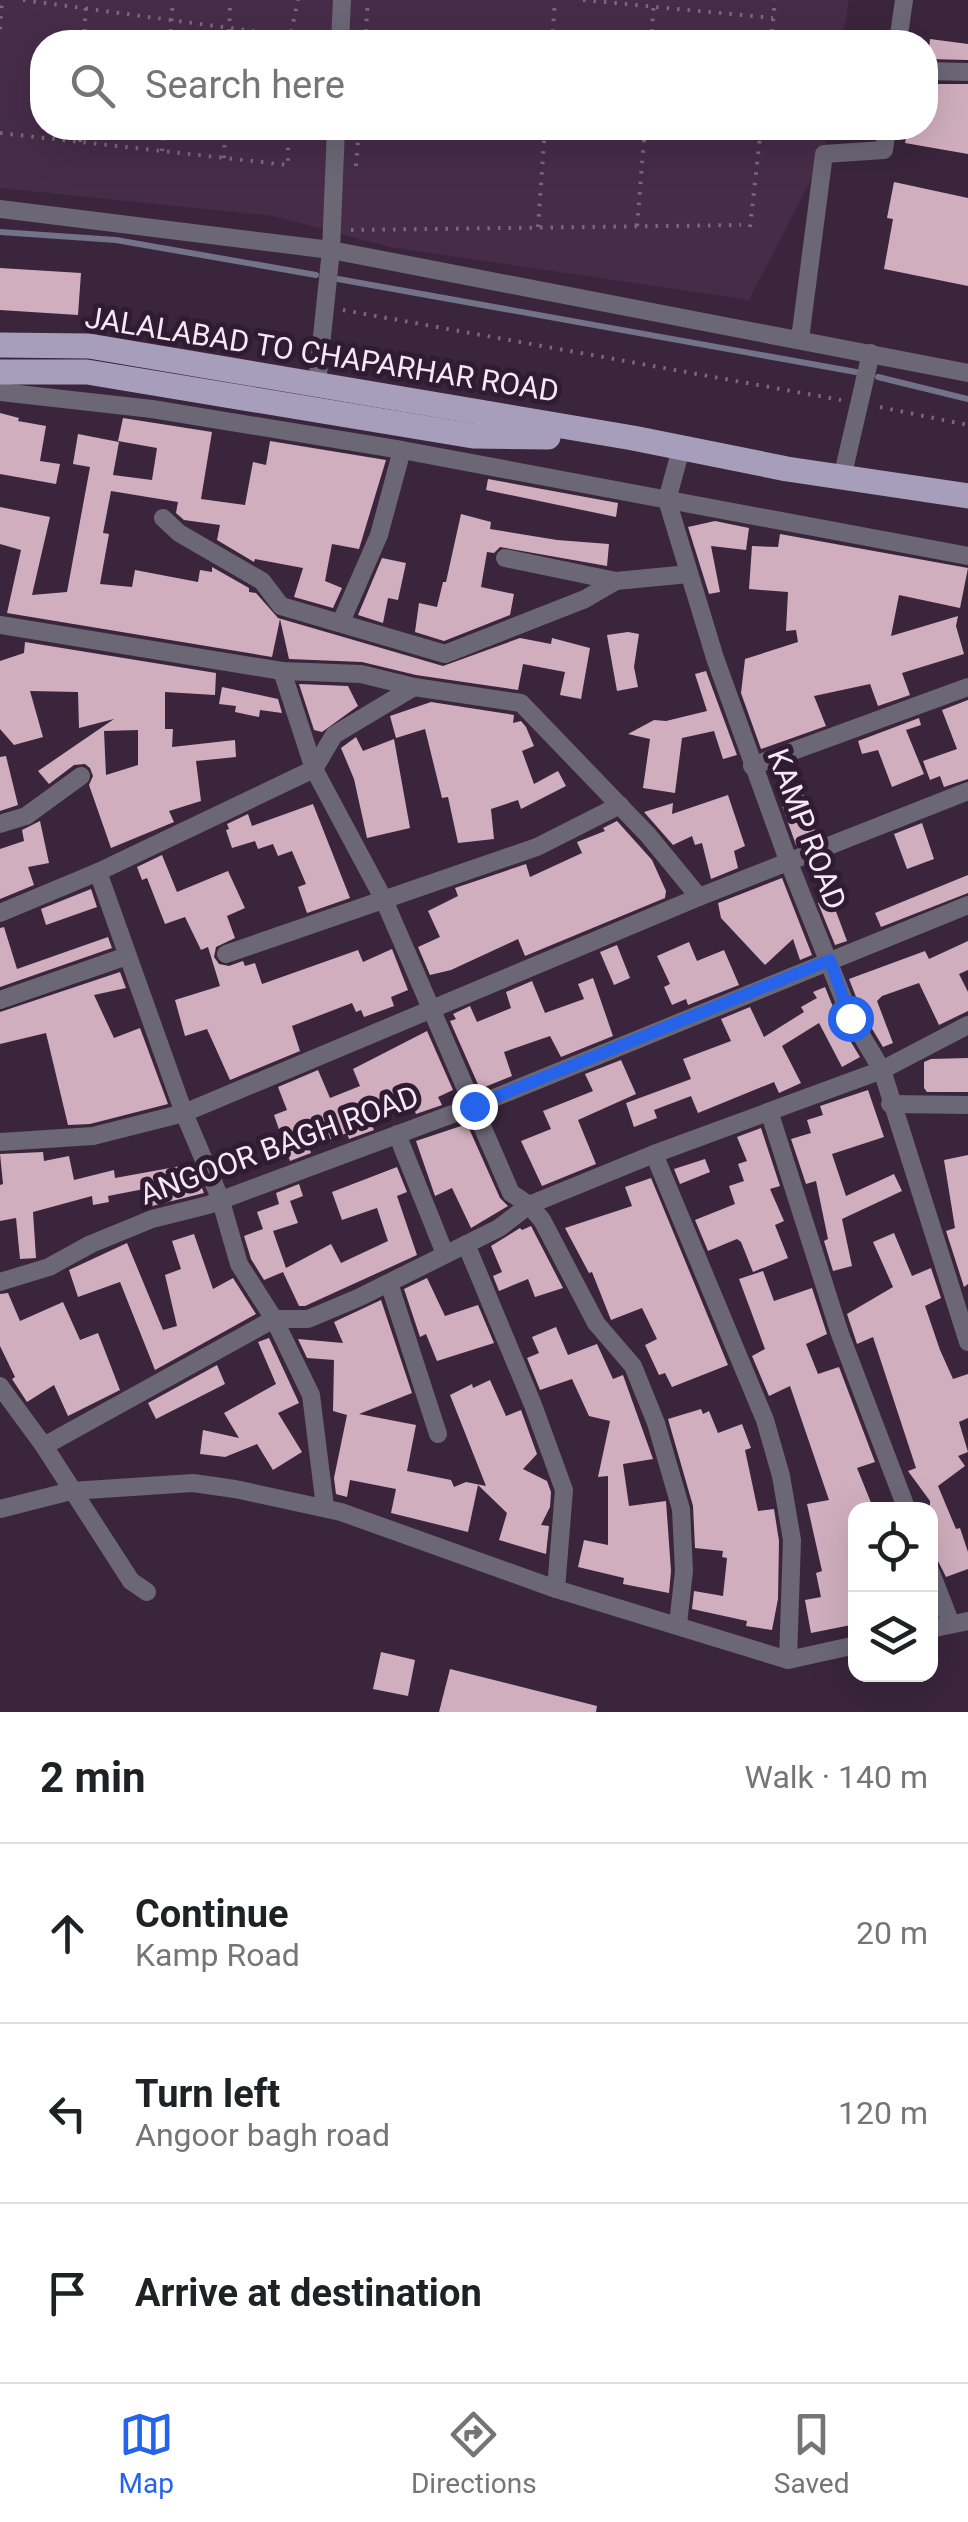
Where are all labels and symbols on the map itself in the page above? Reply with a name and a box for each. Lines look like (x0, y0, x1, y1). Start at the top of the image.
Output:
street label: JALALABAD TO CHAPARHAR ROAD (83, 299, 561, 409)
street label: KAMP ROAD (760, 744, 854, 914)
route start (828, 996, 874, 1042)
street label: ANGOOR BAGH ROAD (135, 1078, 423, 1212)
route end (452, 1084, 498, 1130)

